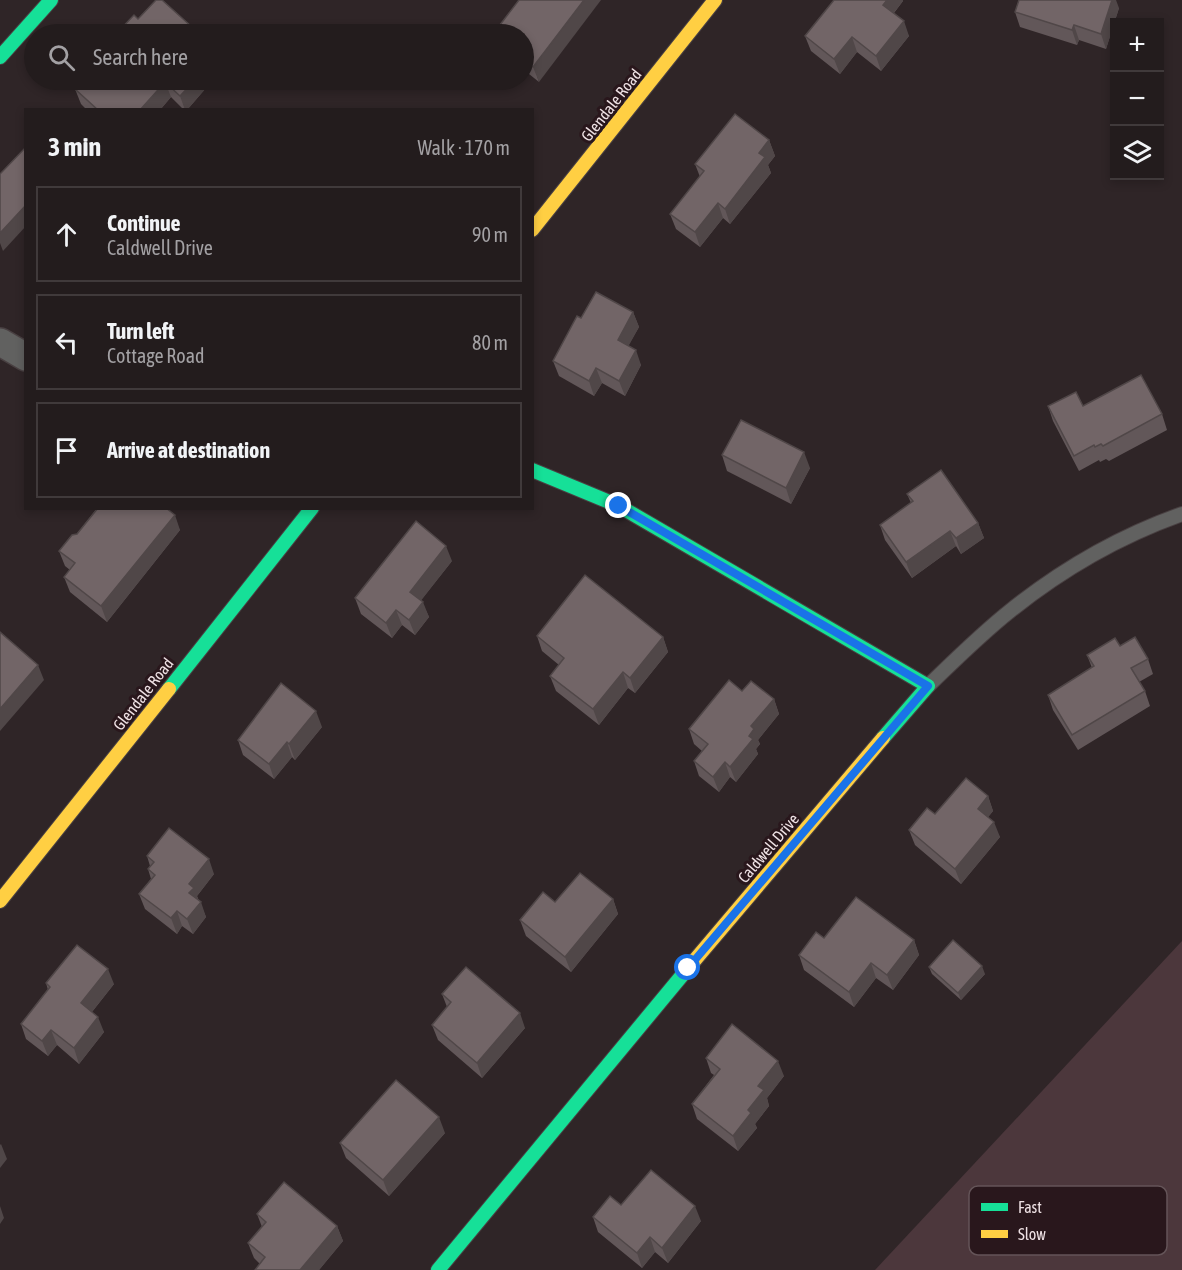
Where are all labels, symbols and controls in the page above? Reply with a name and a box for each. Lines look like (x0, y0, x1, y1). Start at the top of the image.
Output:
map controls (1110, 18, 1164, 180)
button: + (1110, 18, 1164, 72)
search box (24, 24, 534, 90)
icon: search (45, 41, 78, 74)
text: Search here (93, 44, 188, 70)
street label: Glendale Road (577, 65, 645, 145)
button: − (1110, 72, 1164, 126)
button: layers (1110, 126, 1164, 180)
text: 3 min (48, 132, 101, 162)
text: Walk · 170 m (418, 136, 510, 159)
text: Continue (107, 210, 181, 236)
icon: ahead (50, 218, 83, 251)
text: 90 m (472, 223, 508, 246)
text: Caldwell Drive (107, 236, 213, 259)
text: Turn left (107, 318, 174, 344)
icon: left (50, 326, 83, 359)
text: 80 m (472, 331, 508, 354)
text: Cottage Road (107, 344, 204, 367)
icon: arrive (50, 434, 83, 467)
text: Arrive at destination (107, 437, 270, 463)
route end (605, 492, 631, 518)
street label: Glendale Road (109, 654, 177, 734)
street label: Caldwell Drive (734, 810, 802, 886)
route start (674, 954, 700, 980)
legend (969, 1186, 1167, 1255)
text: Fast (1018, 1198, 1042, 1216)
text: Slow (1018, 1225, 1046, 1243)

